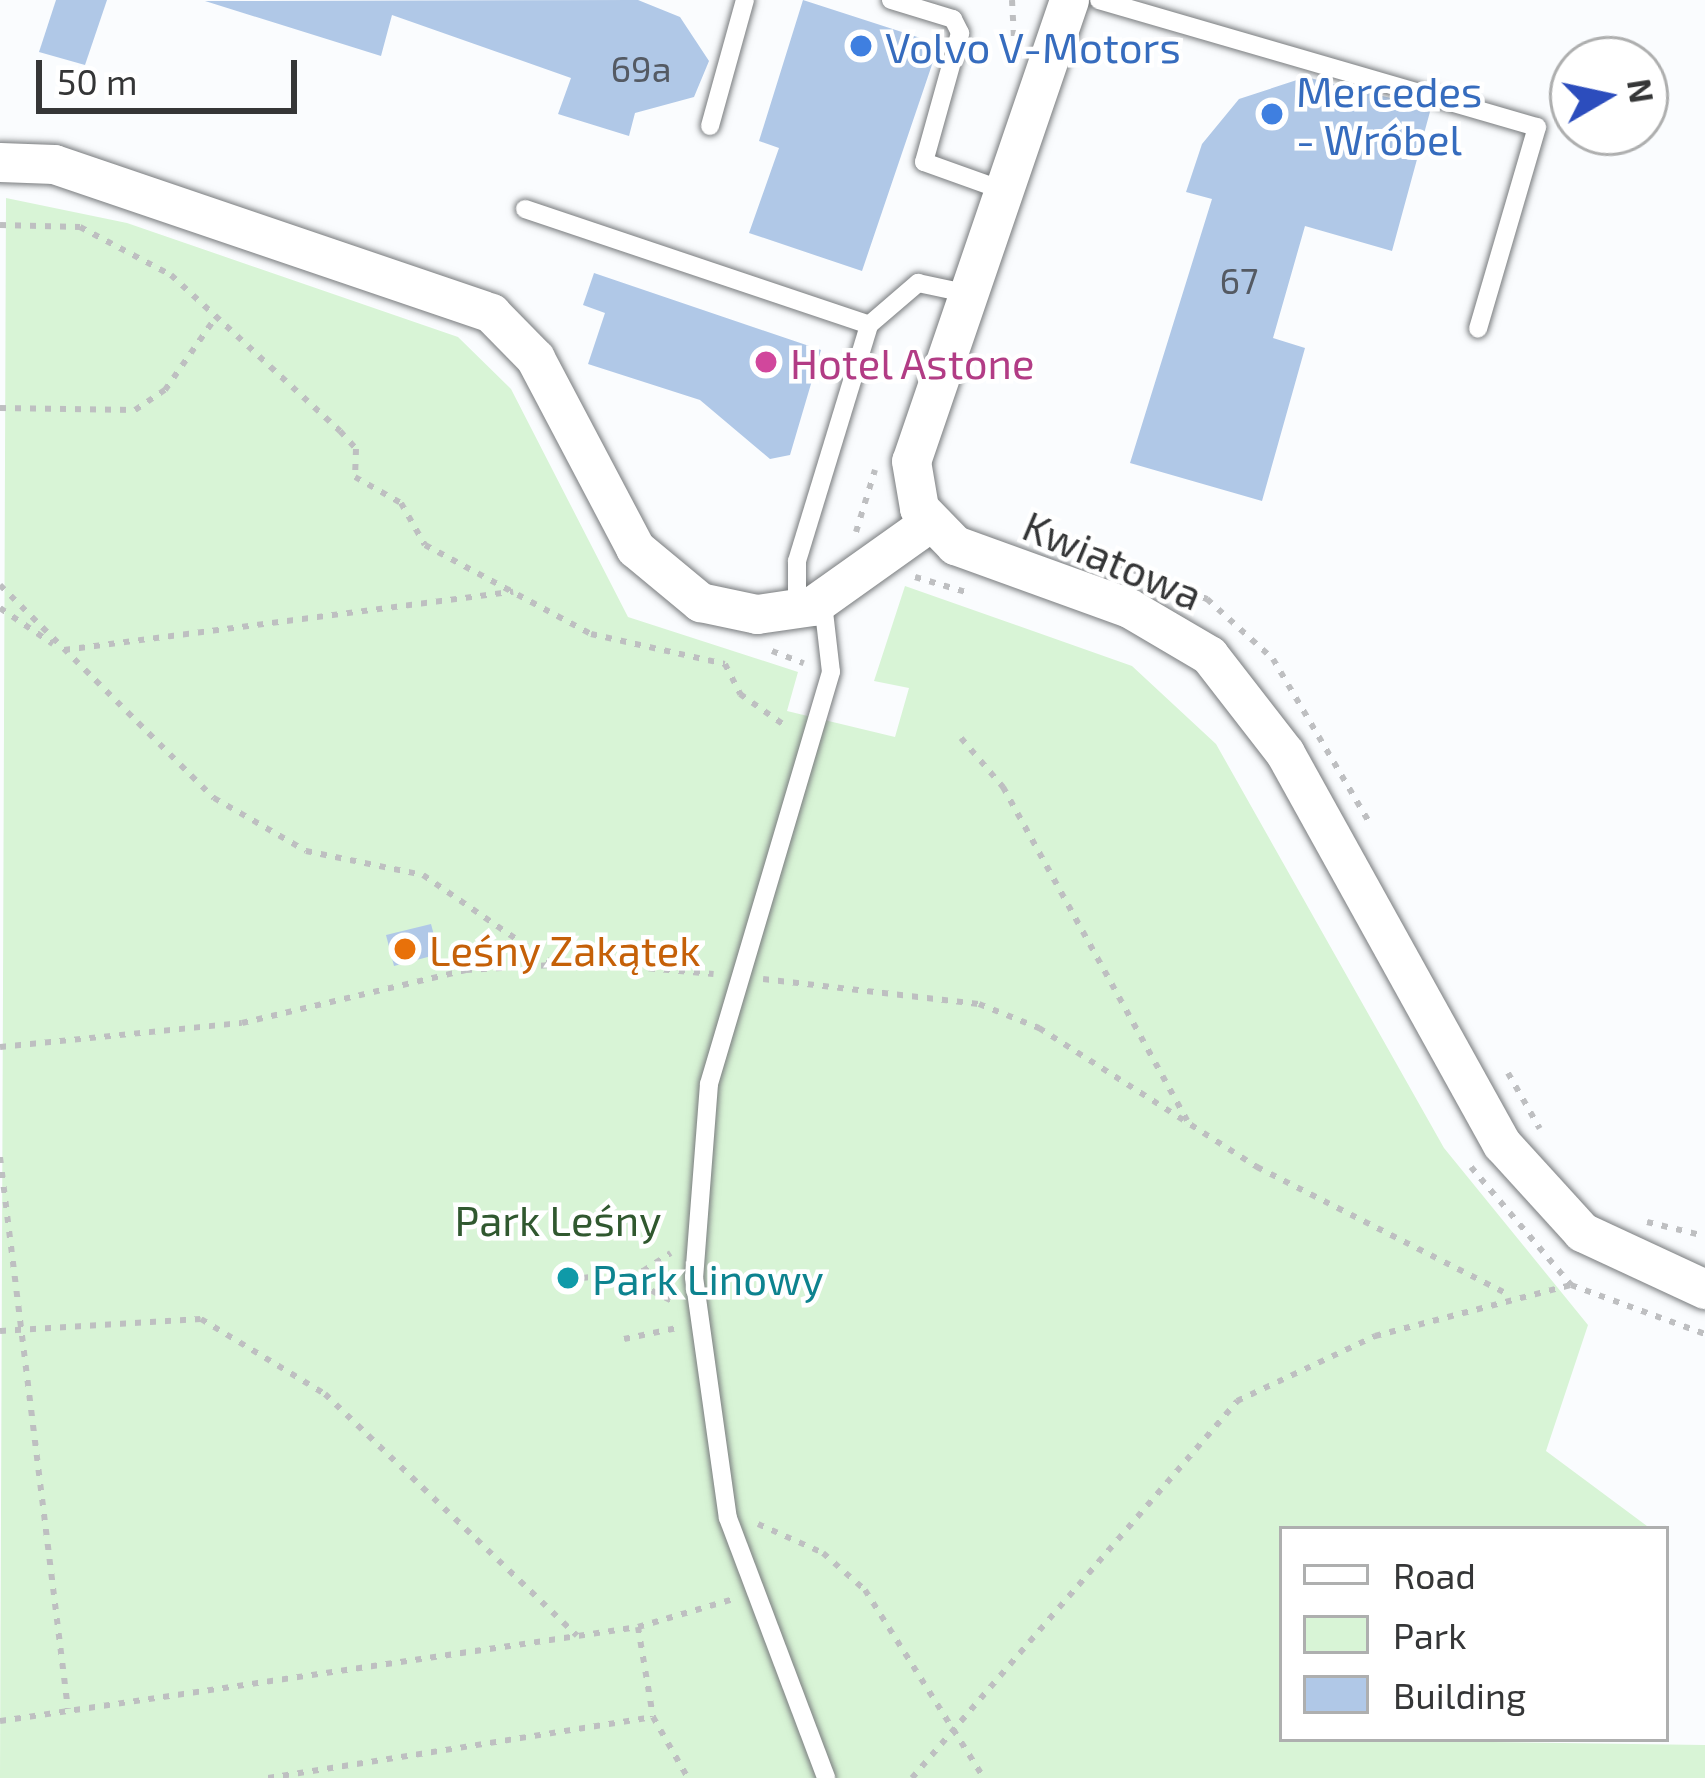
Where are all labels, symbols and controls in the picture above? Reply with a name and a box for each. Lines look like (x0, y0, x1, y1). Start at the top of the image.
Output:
place label: Volvo V-Motors (885, 21, 1182, 71)
marker: Volvo V-Motors (848, 33, 874, 59)
scale bar (42, 36, 303, 110)
north arrow (1549, 36, 1669, 156)
house number: 69a (611, 46, 671, 90)
text: 50 m (57, 59, 138, 102)
place label: Mercedes - Wróbel (1296, 65, 1482, 164)
text: N (1620, 76, 1663, 106)
marker: Mercedes - Wróbel (1259, 101, 1285, 127)
house number: 67 (1219, 258, 1259, 302)
place label: Hotel Astone (790, 337, 1037, 387)
marker: Hotel Astone (753, 349, 779, 375)
street label: Kwiatowa (1016, 499, 1210, 619)
place label: Leśny Zakątek (429, 924, 702, 974)
marker: Leśny Zakątek (392, 936, 418, 962)
park label: Park Leśny (454, 1194, 662, 1244)
place label: Park Linowy (592, 1253, 824, 1303)
marker: Park Linowy (555, 1265, 581, 1291)
legend (1279, 1526, 1669, 1742)
text: Road (1393, 1553, 1476, 1596)
text: Park (1393, 1613, 1467, 1656)
text: Building (1393, 1673, 1526, 1716)

